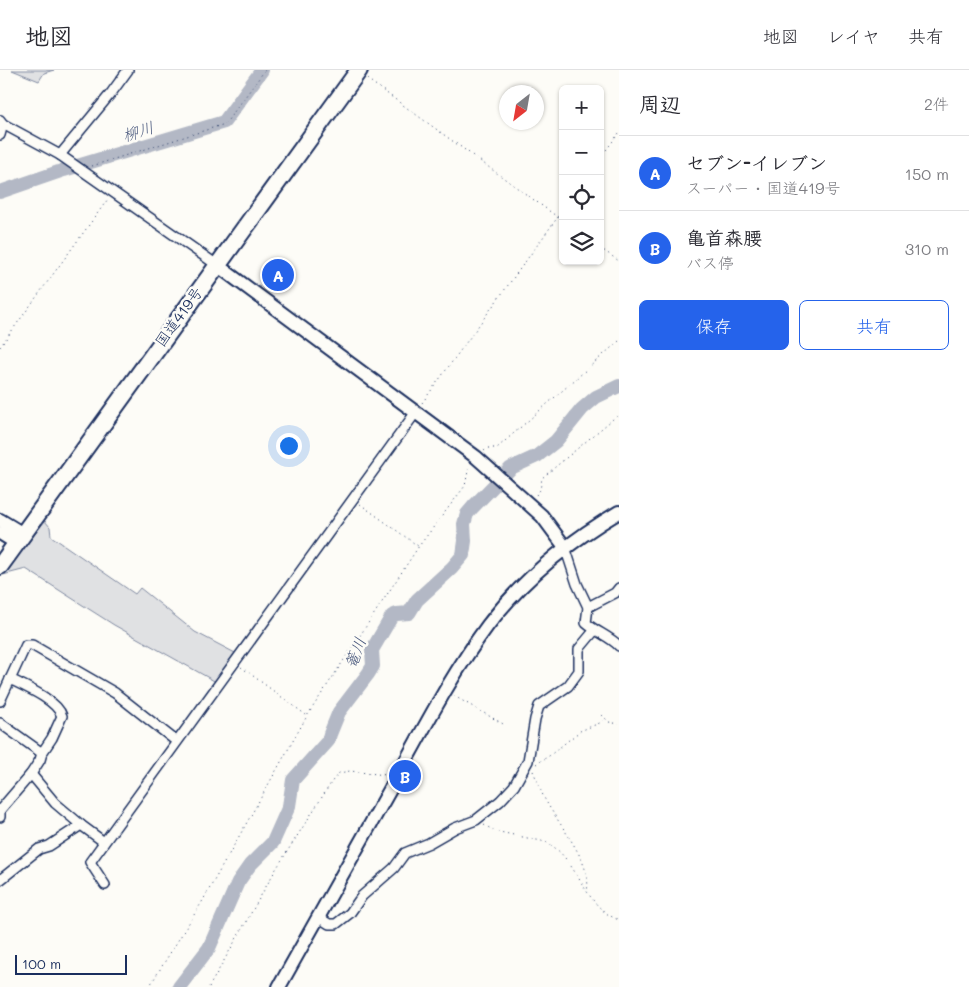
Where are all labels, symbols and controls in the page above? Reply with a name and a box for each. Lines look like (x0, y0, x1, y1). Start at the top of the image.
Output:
text: 地図 (25, 20, 73, 51)
text: 地図 (763, 24, 799, 48)
text: レイヤ (827, 24, 880, 48)
text: 共有 (908, 24, 944, 48)
north arrow (499, 85, 544, 130)
map controls (559, 85, 604, 265)
button: + (559, 85, 604, 130)
text: 周辺 (639, 90, 681, 117)
text: 2件 (924, 93, 949, 114)
water label: 柳川 (119, 116, 156, 145)
button: − (559, 130, 604, 175)
text: セブン-イレブン (686, 150, 827, 175)
text: A (649, 163, 661, 184)
text: 150 m (905, 163, 949, 184)
button: locate (559, 175, 604, 220)
text: スーパー · 国道419号 (686, 177, 841, 198)
button: layers (559, 220, 604, 265)
text: 亀首森腰 (686, 225, 762, 250)
text: B (650, 238, 660, 259)
text: 310 m (905, 238, 949, 259)
text: バス停 (686, 252, 734, 273)
pin: A (262, 256, 294, 294)
street label: 国道419号 (150, 282, 207, 350)
button: 保存 (639, 300, 789, 350)
button: 共有 (799, 300, 949, 350)
your location (276, 433, 302, 459)
water label: 篭川 (339, 634, 370, 671)
pin: B (389, 757, 421, 795)
scale bar (15, 952, 128, 975)
text: 100 m (22, 954, 61, 973)

